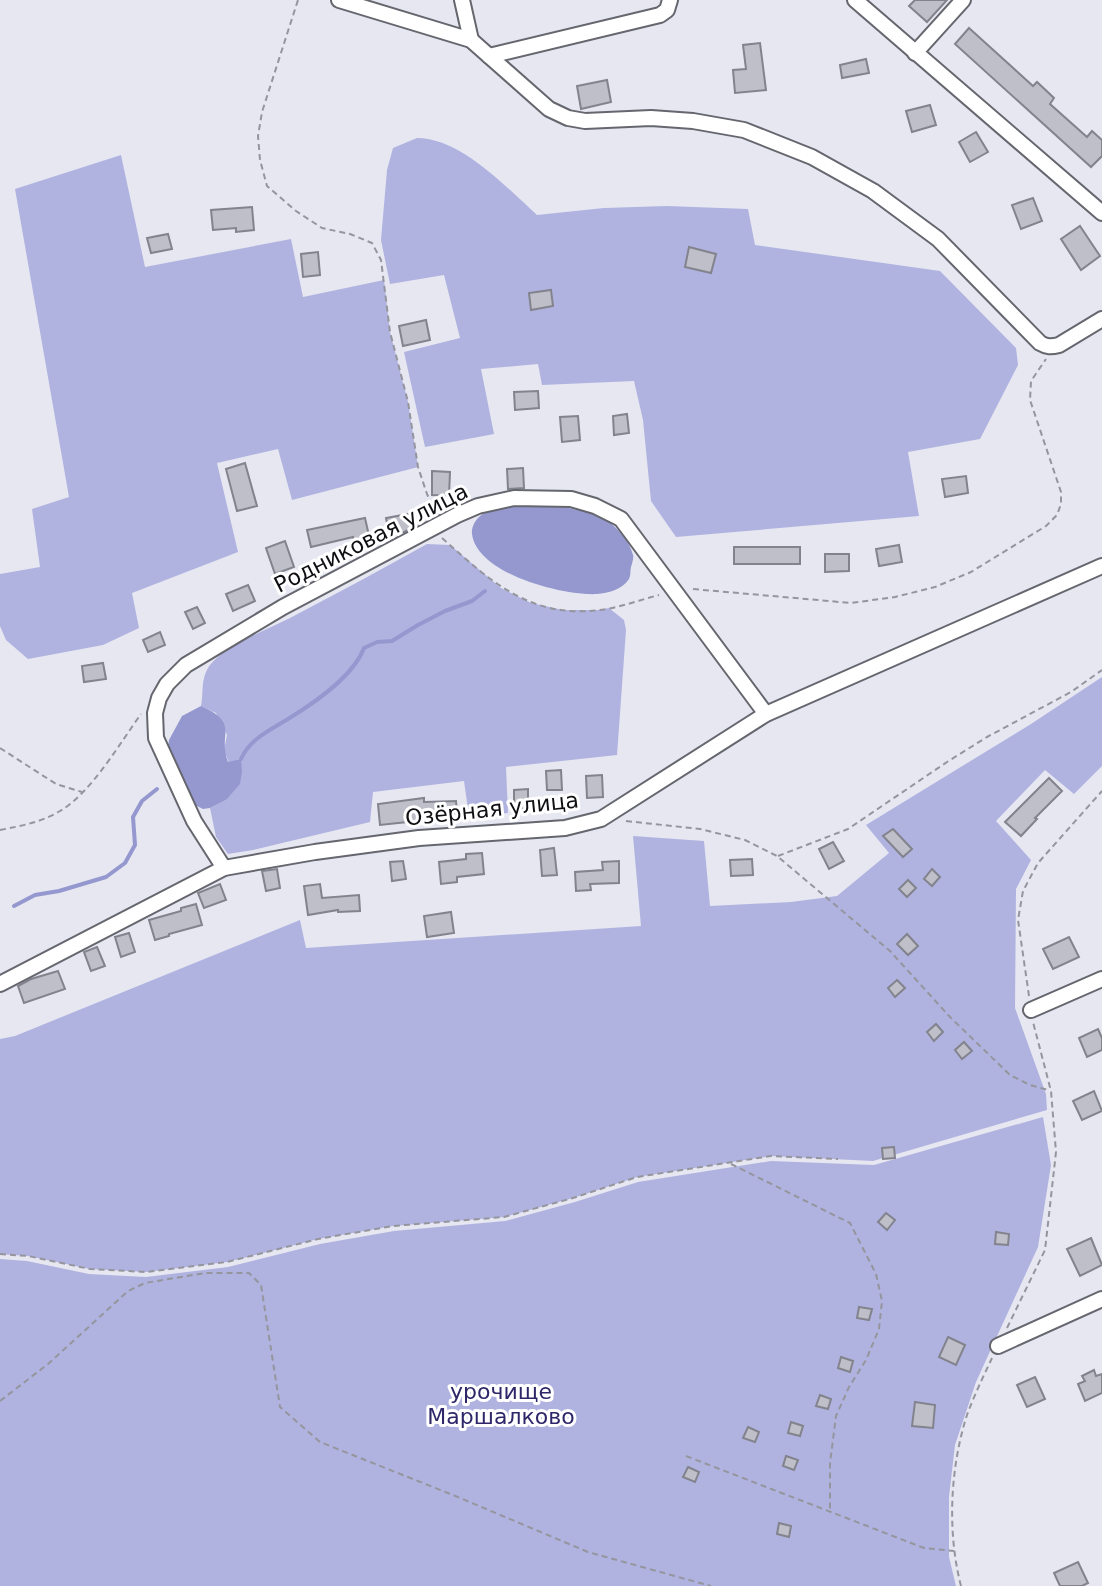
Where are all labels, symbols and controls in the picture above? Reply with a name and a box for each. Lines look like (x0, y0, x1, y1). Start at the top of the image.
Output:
street label: Родниковая улица (270, 478, 472, 598)
street label: Озёрная улица (404, 787, 580, 831)
park label: урочище Маршалково (427, 1379, 575, 1429)

